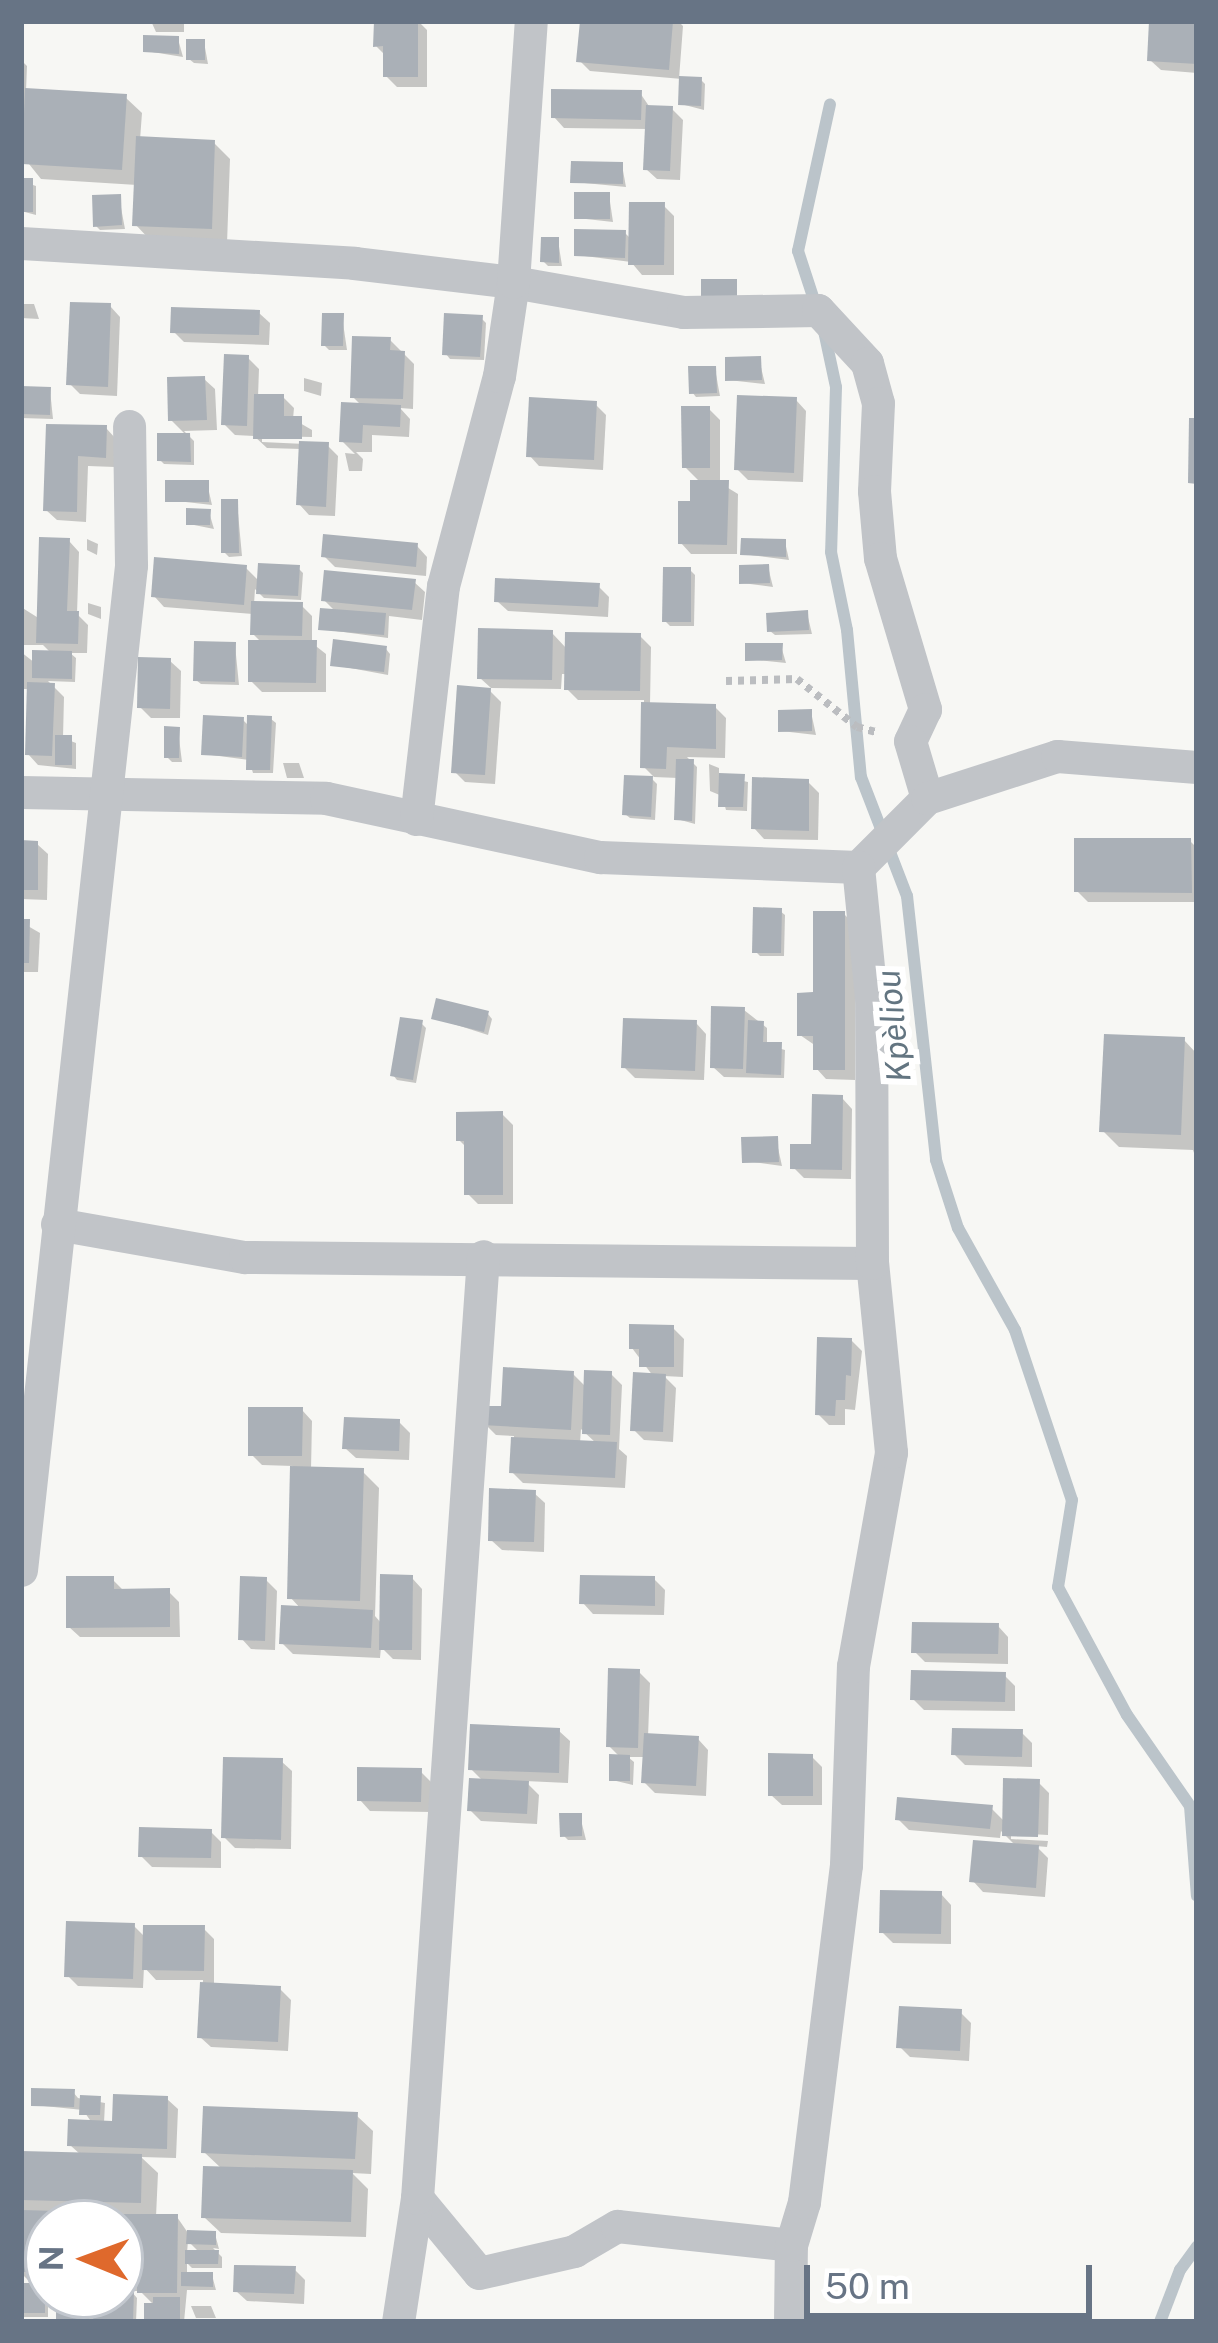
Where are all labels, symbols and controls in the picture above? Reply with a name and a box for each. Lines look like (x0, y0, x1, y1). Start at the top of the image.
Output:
water label: Kpèliou (868, 968, 920, 1084)
north arrow (24, 2199, 144, 2319)
scale bar (810, 2241, 1098, 2315)
text: N (32, 2245, 70, 2272)
text: 50 m (825, 2265, 910, 2307)

